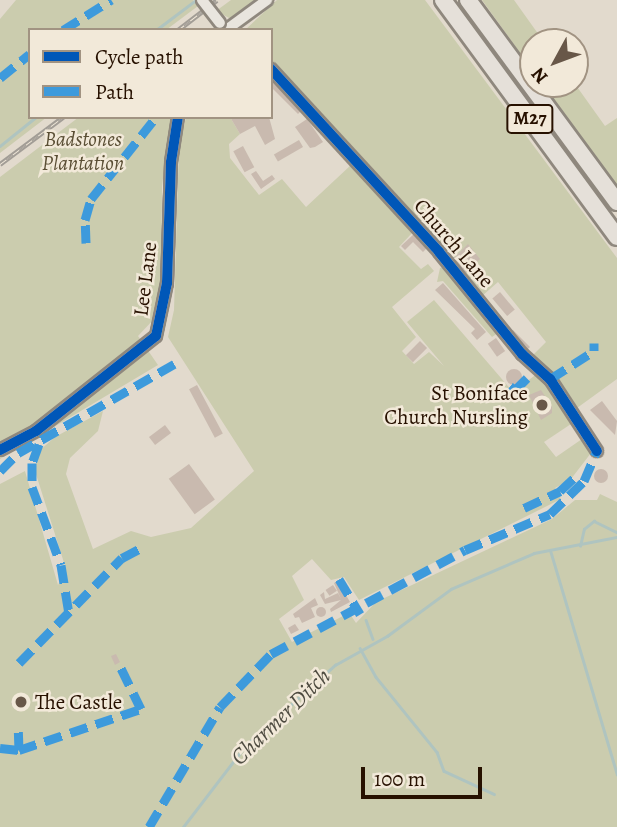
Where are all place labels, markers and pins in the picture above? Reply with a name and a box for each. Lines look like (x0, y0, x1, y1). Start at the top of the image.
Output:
place label: St Boniface Church Nursling (384, 380, 528, 430)
marker: St Boniface Church Nursling (534, 397, 550, 413)
place label: The Castle (35, 689, 122, 715)
marker: The Castle (13, 694, 29, 710)

